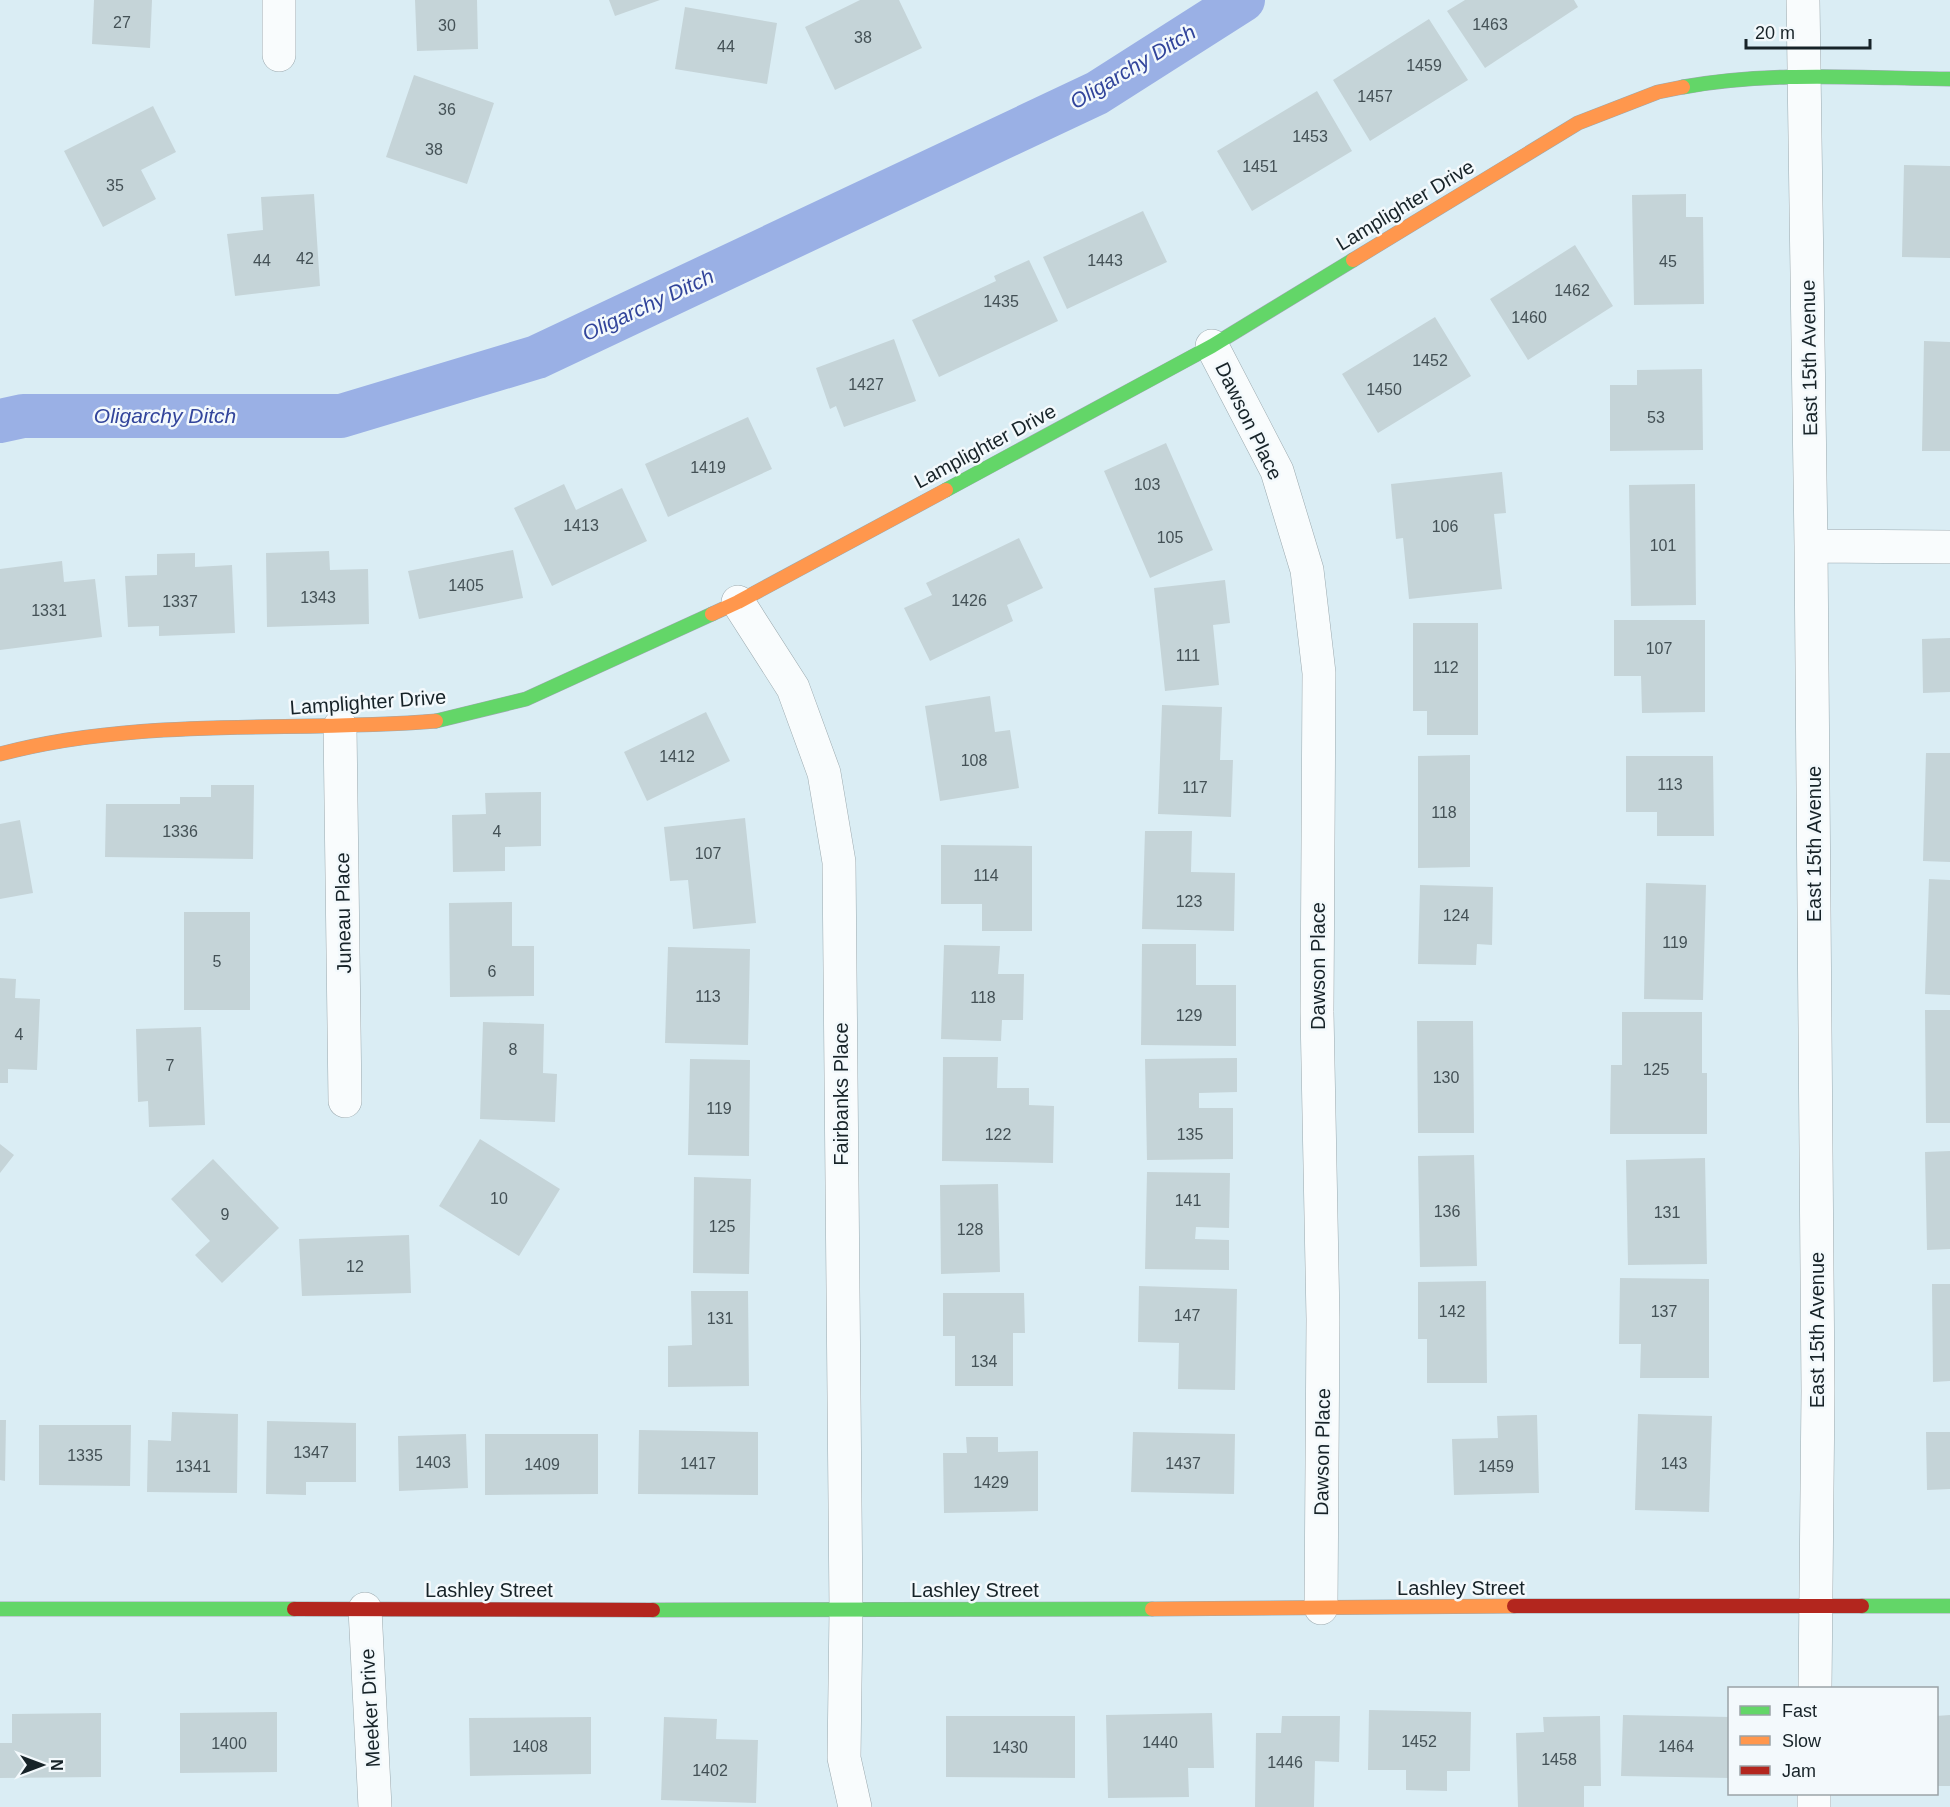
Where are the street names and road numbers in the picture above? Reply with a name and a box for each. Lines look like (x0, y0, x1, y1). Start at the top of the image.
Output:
street label: Lamplighter Drive (1332, 155, 1478, 255)
street label: East 15th Avenue (1797, 280, 1821, 436)
street label: Dawson Place (1211, 359, 1287, 483)
street label: Lamplighter Drive (911, 399, 1059, 493)
street label: Lamplighter Drive (289, 686, 447, 718)
street label: East 15th Avenue (1803, 766, 1825, 922)
street label: Juneau Place (331, 852, 355, 974)
street label: Dawson Place (1307, 902, 1329, 1030)
street label: Fairbanks Place (830, 1022, 852, 1166)
street label: East 15th Avenue (1806, 1252, 1828, 1408)
street label: Dawson Place (1310, 1388, 1334, 1516)
street label: Lashley Street (1397, 1577, 1525, 1599)
street label: Lashley Street (425, 1579, 553, 1601)
street label: Lashley Street (911, 1579, 1039, 1601)
street label: Meeker Drive (356, 1648, 384, 1768)

